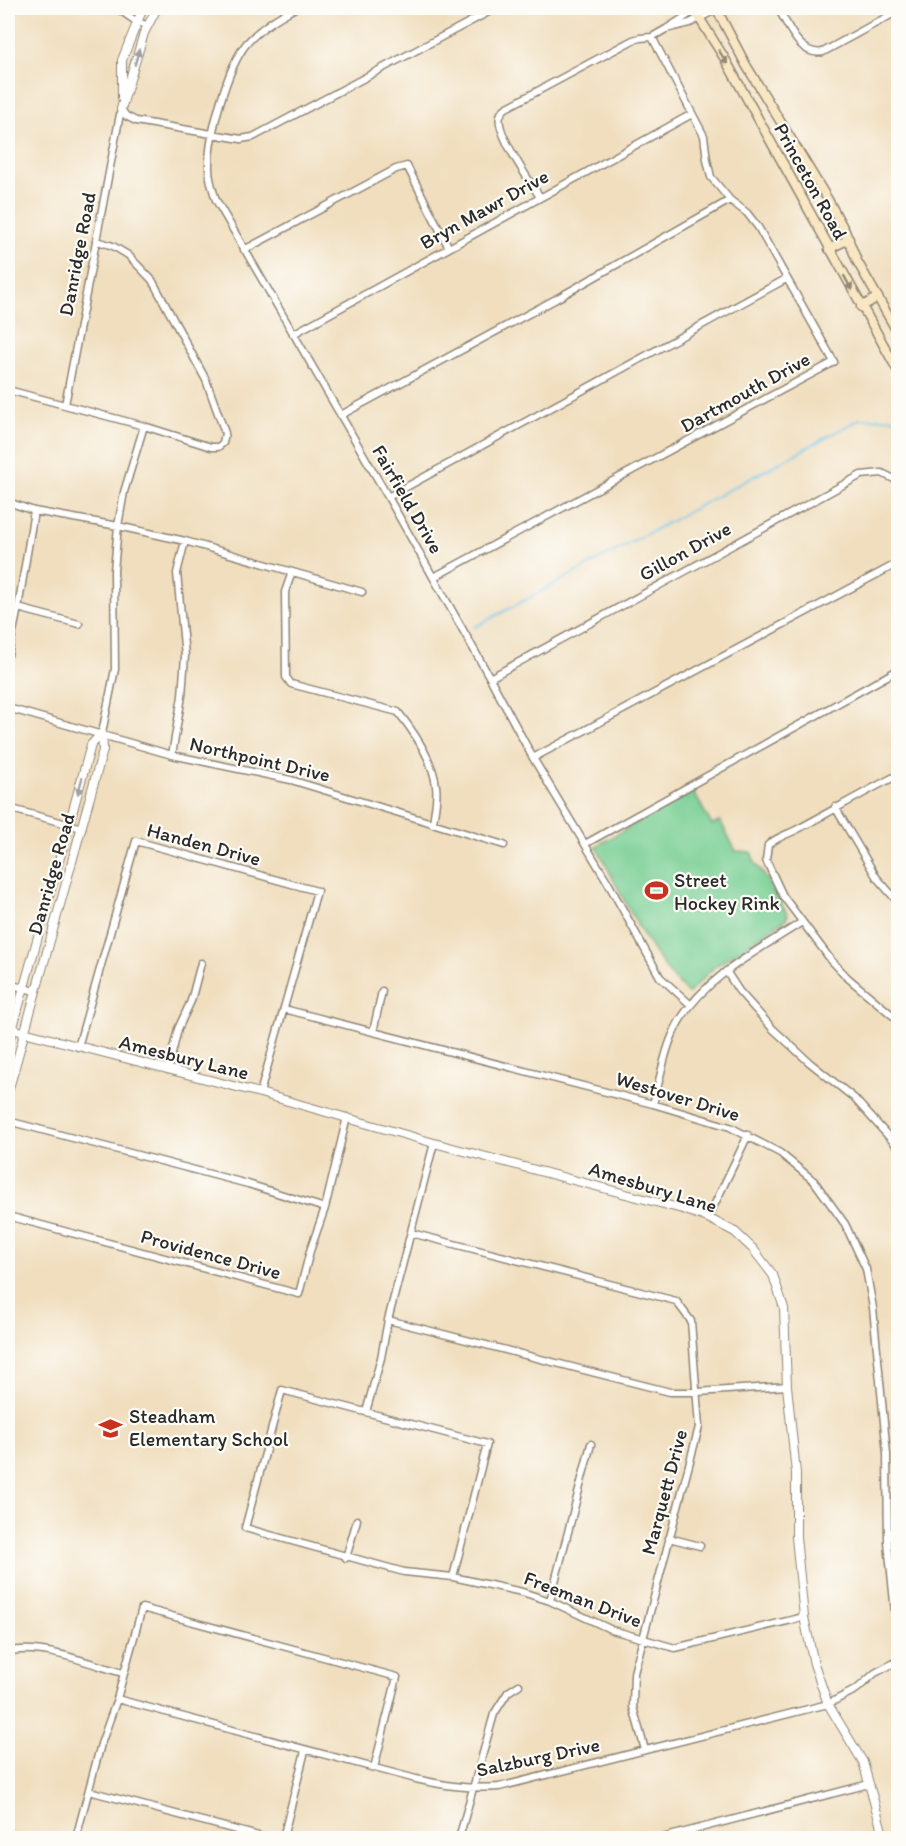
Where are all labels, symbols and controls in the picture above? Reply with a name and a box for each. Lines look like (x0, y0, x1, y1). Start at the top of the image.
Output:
one-way arrow (133, 48, 142, 66)
one-way arrow (718, 49, 729, 65)
street label: Princeton Road (769, 118, 853, 244)
street label: Bryn Mawr Drive (415, 164, 553, 254)
street label: Danridge Road (53, 190, 101, 318)
one-way arrow (843, 275, 853, 292)
street label: Dartmouth Drive (676, 346, 814, 438)
street label: Fairfield Drive (367, 440, 449, 558)
street label: Gillon Drive (635, 516, 735, 586)
street label: Northpoint Drive (187, 731, 333, 787)
one-way arrow (74, 777, 84, 795)
street label: Danridge Road (22, 810, 80, 938)
street label: Handen Drive (145, 817, 263, 871)
place label: Street Hockey Rink (674, 868, 780, 915)
sports icon: Street Hockey Rink (643, 878, 669, 904)
street label: Amesbury Lane (117, 1029, 251, 1085)
street label: Westover Drive (613, 1066, 743, 1126)
street label: Amesbury Lane (586, 1156, 720, 1218)
street label: Providence Drive (138, 1224, 284, 1284)
place label: Steadham Elementary School (129, 1404, 289, 1451)
school or university icon: Steadham Elementary School (98, 1415, 124, 1441)
street label: Marquett Drive (636, 1427, 692, 1557)
street label: Freeman Drive (521, 1565, 645, 1633)
street label: Salzburg Drive (474, 1732, 602, 1782)

